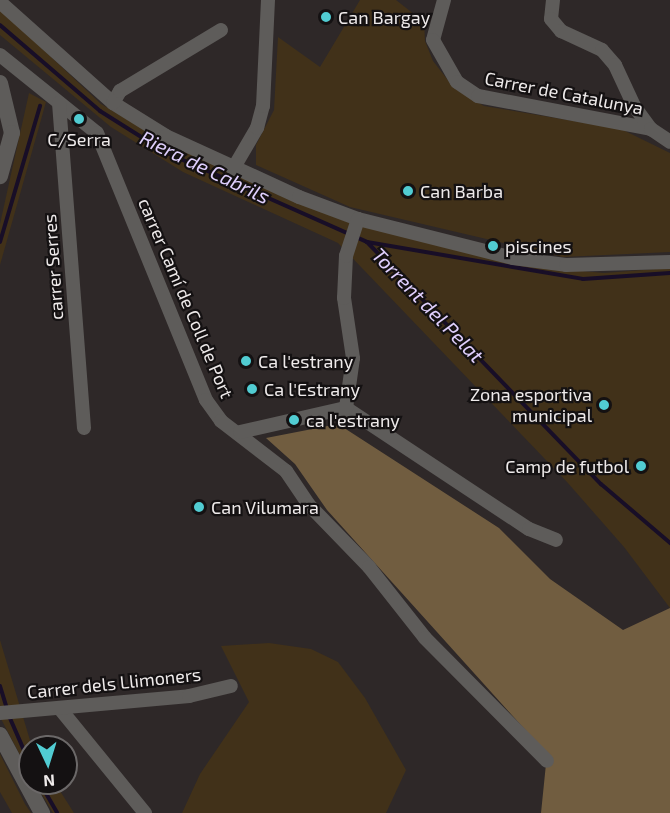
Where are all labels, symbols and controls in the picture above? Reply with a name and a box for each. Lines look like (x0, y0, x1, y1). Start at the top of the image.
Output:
place label: Can Bargay (338, 6, 430, 28)
marker: Can Bargay (319, 10, 333, 24)
street label: Carrer de Catalunya (483, 67, 645, 119)
marker: C/Serra (72, 112, 86, 126)
water label: Riera de Cabrils (136, 125, 274, 209)
place label: C/Serra (47, 128, 111, 150)
place label: Can Barba (420, 180, 503, 202)
marker: Can Barba (401, 184, 415, 198)
street label: carrer Camí de Coll de Port (134, 194, 238, 402)
street label: carrer Serres (39, 213, 67, 321)
place label: piscines (505, 235, 572, 257)
marker: piscines (486, 239, 500, 253)
water label: Torrent del Pelat (367, 243, 489, 367)
place label: Ca l'estrany (258, 350, 353, 372)
marker: Ca l'estrany (239, 354, 253, 368)
place label: Ca l'Estrany (264, 378, 360, 400)
marker: Ca l'Estrany (245, 382, 259, 396)
place label: Zona esportiva municipal (470, 384, 592, 426)
marker: Zona esportiva municipal (597, 398, 611, 412)
place label: ca l'estrany (306, 409, 400, 431)
marker: ca l'estrany (287, 413, 301, 427)
place label: Camp de futbol (505, 455, 629, 477)
marker: Camp de futbol (634, 459, 648, 473)
place label: Can Vilumara (211, 496, 319, 518)
marker: Can Vilumara (192, 500, 206, 514)
street label: Carrer dels Llimoners (26, 663, 202, 703)
north arrow (18, 735, 78, 795)
text: N (43, 772, 56, 791)

